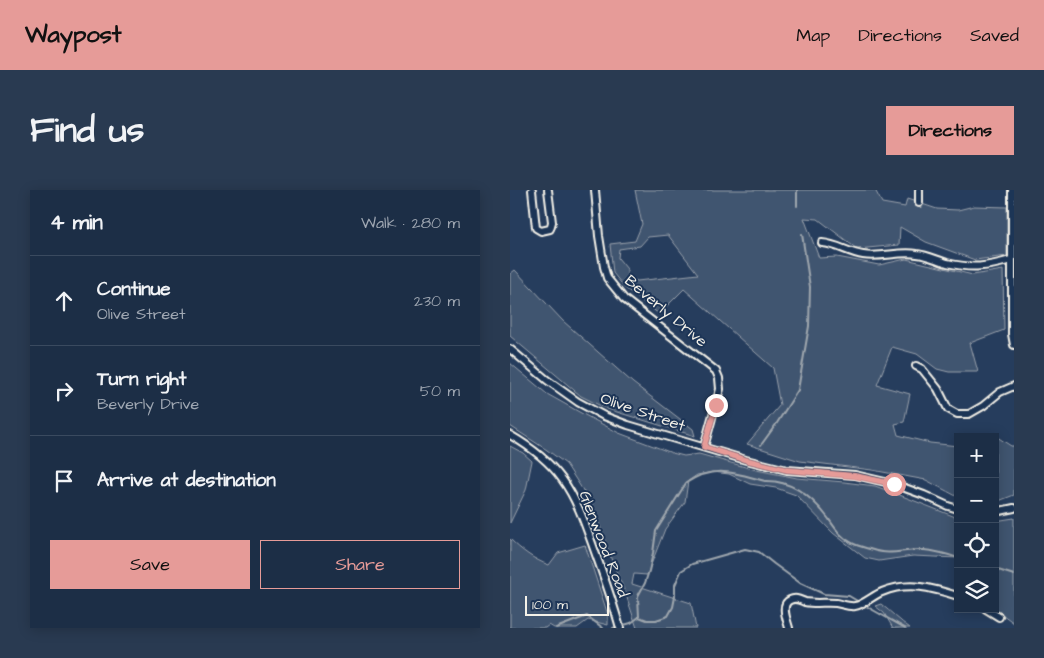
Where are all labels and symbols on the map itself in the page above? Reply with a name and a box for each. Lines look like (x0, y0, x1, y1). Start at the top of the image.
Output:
street label: Beverly Drive (619, 270, 712, 353)
street label: Olive Street (598, 387, 689, 437)
route end (705, 394, 728, 417)
route start (883, 473, 906, 496)
street label: Glenwood Road (574, 488, 634, 600)
scale bar (525, 593, 609, 616)

